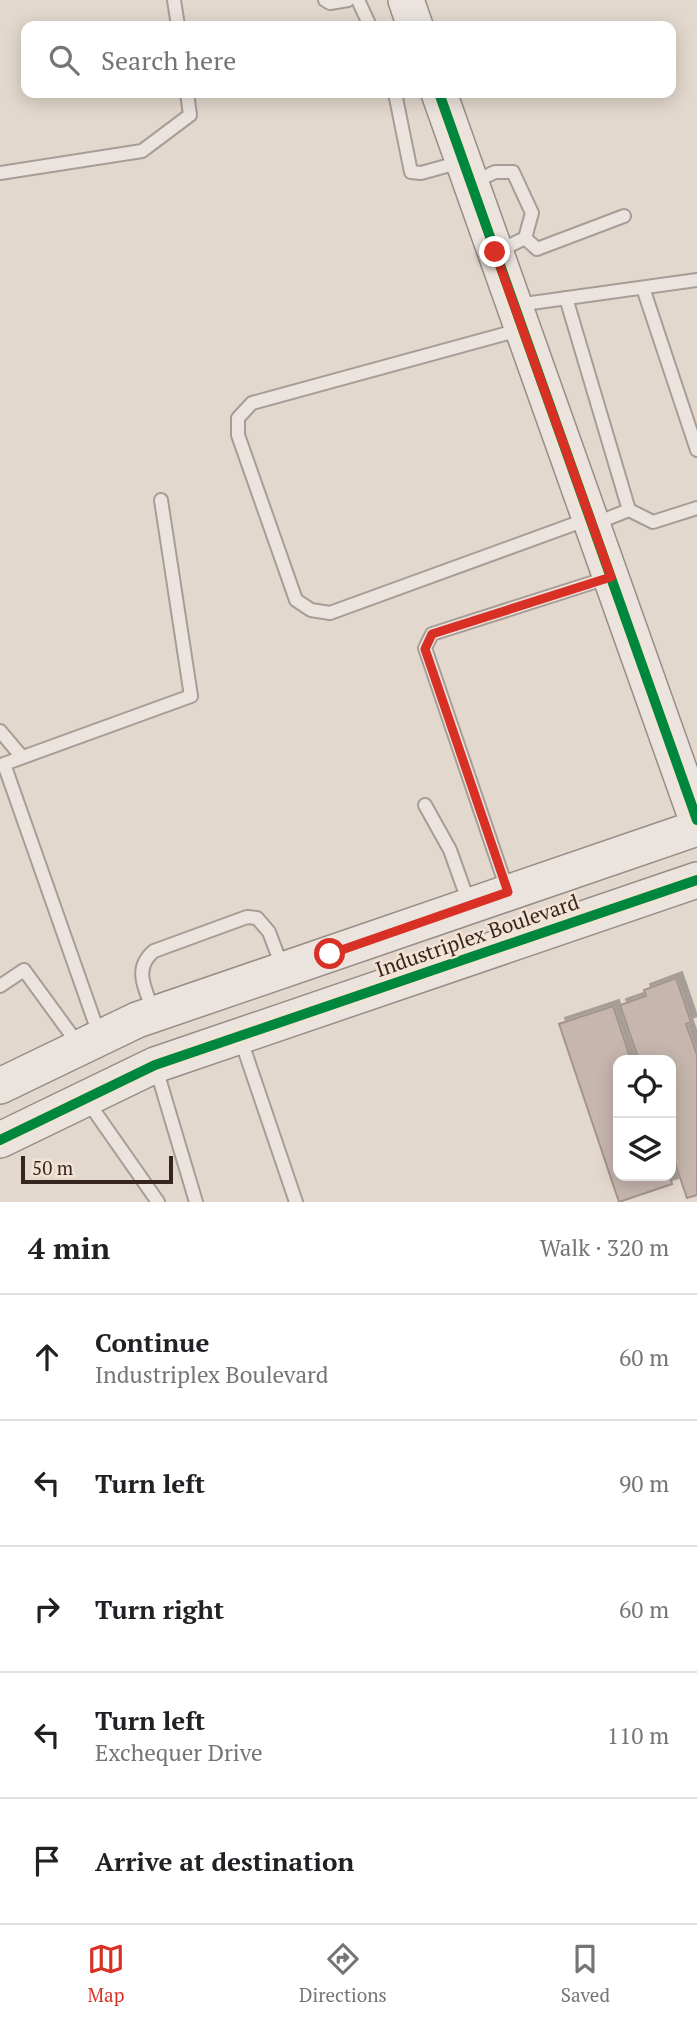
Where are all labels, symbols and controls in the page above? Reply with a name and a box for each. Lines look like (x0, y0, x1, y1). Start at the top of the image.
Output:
search box (21, 21, 676, 98)
icon: search (45, 41, 83, 79)
text: Search here (101, 43, 236, 77)
route end (479, 236, 510, 267)
street label: Industriplex Boulevard (372, 887, 583, 983)
route start (314, 938, 345, 969)
map controls (613, 1055, 676, 1181)
button: locate (613, 1055, 676, 1118)
button: layers (613, 1118, 676, 1181)
scale bar (21, 1153, 173, 1185)
text: 50 m (32, 1155, 73, 1180)
text: 4 min (28, 1228, 110, 1268)
text: Walk · 320 m (540, 1232, 669, 1263)
text: Continue (95, 1325, 209, 1359)
icon: ahead (28, 1338, 66, 1376)
text: 60 m (619, 1342, 669, 1373)
text: Industriplex Boulevard (95, 1359, 329, 1390)
icon: left (28, 1464, 66, 1502)
text: Turn left (95, 1466, 205, 1500)
text: 90 m (619, 1468, 669, 1499)
icon: right (28, 1590, 66, 1628)
text: Turn right (95, 1592, 224, 1626)
text: 60 m (619, 1594, 669, 1625)
text: Turn left (95, 1703, 205, 1737)
icon: left (28, 1716, 66, 1754)
text: 110 m (607, 1720, 669, 1751)
text: Exchequer Drive (95, 1737, 263, 1768)
icon: arrive (28, 1842, 66, 1880)
text: Arrive at destination (95, 1844, 354, 1878)
tab: Map (87, 1940, 125, 2007)
tab: Directions (299, 1940, 387, 2007)
tab: Saved (561, 1940, 610, 2007)

